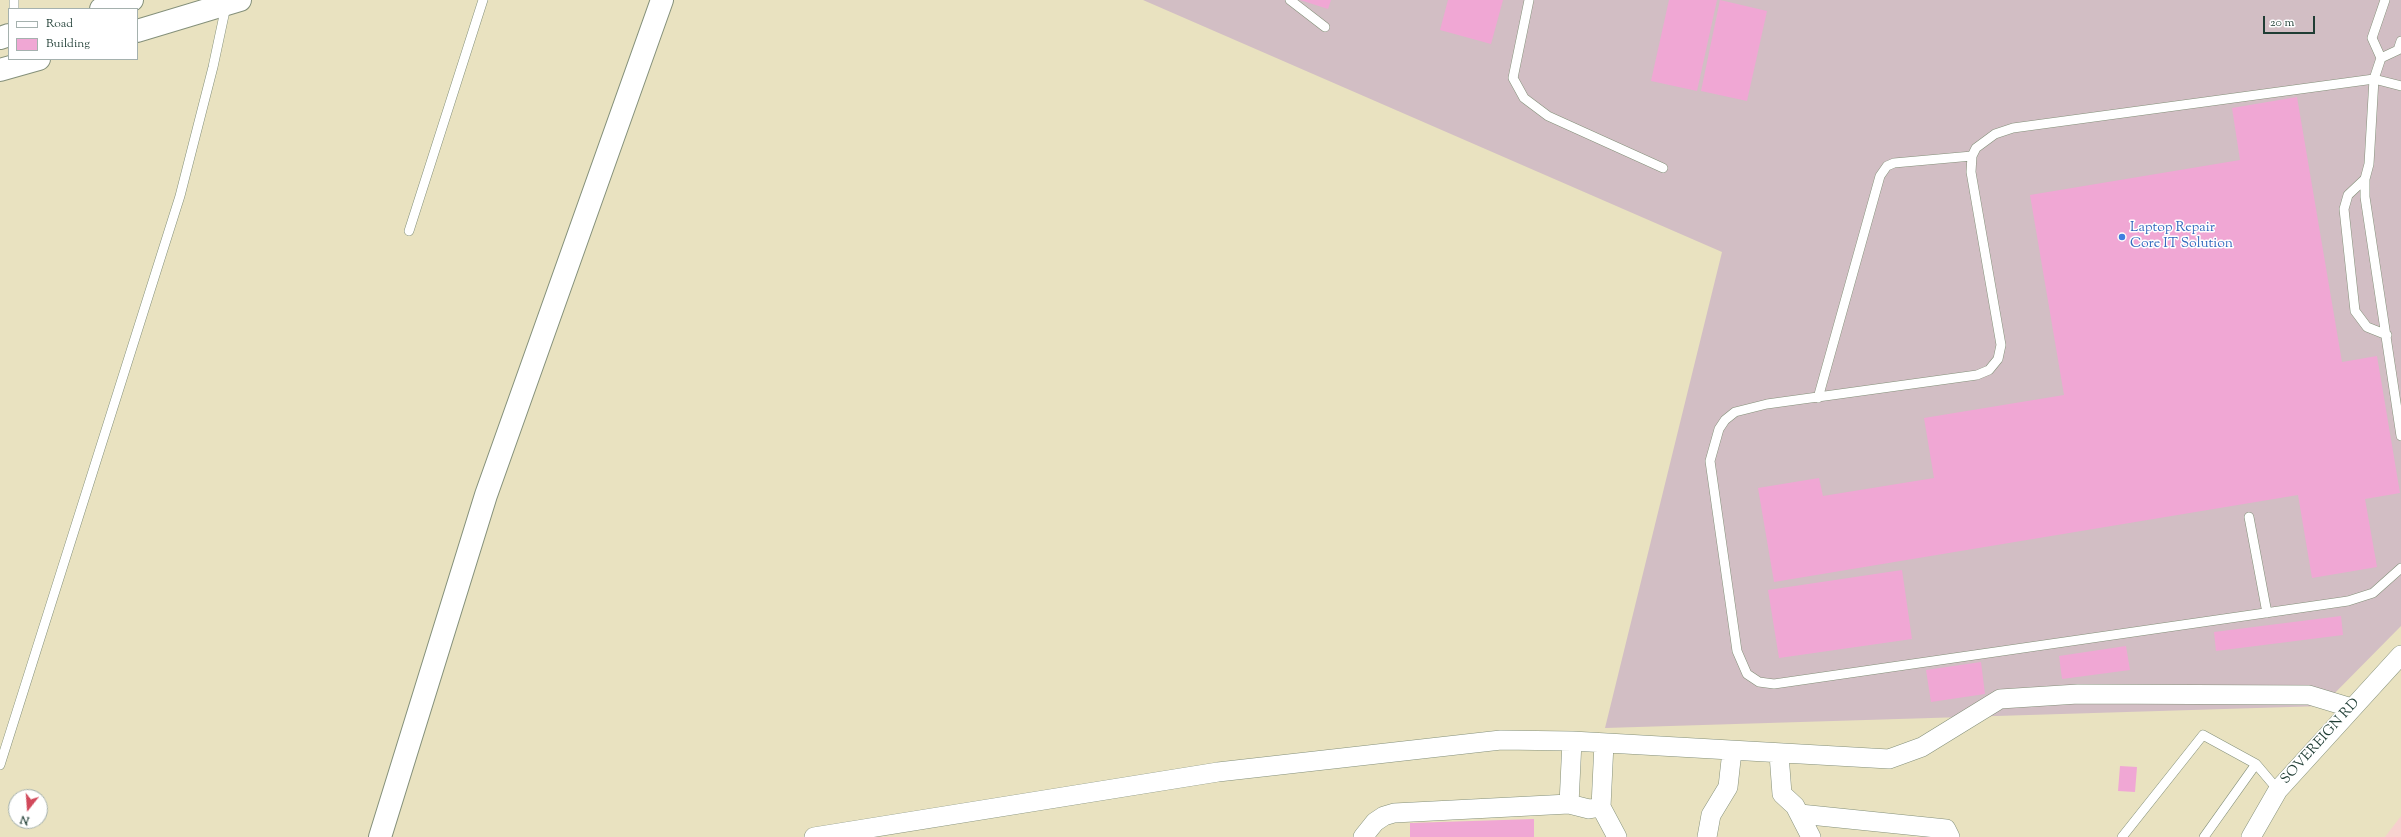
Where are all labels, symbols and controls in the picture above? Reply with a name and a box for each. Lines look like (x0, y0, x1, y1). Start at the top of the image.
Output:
legend (8, 8, 138, 60)
scale bar (2265, 8, 2317, 34)
text: 20 m (2270, 14, 2294, 32)
text: Road (46, 15, 73, 33)
text: Building (46, 35, 90, 53)
place label: Laptop Repair Core IT Solution (2130, 221, 2233, 254)
marker: Laptop Repair Core IT Solution (2117, 232, 2127, 242)
street label: SOVEREIGN RD (2278, 696, 2364, 788)
north arrow (8, 789, 48, 829)
text: N (18, 811, 31, 828)

